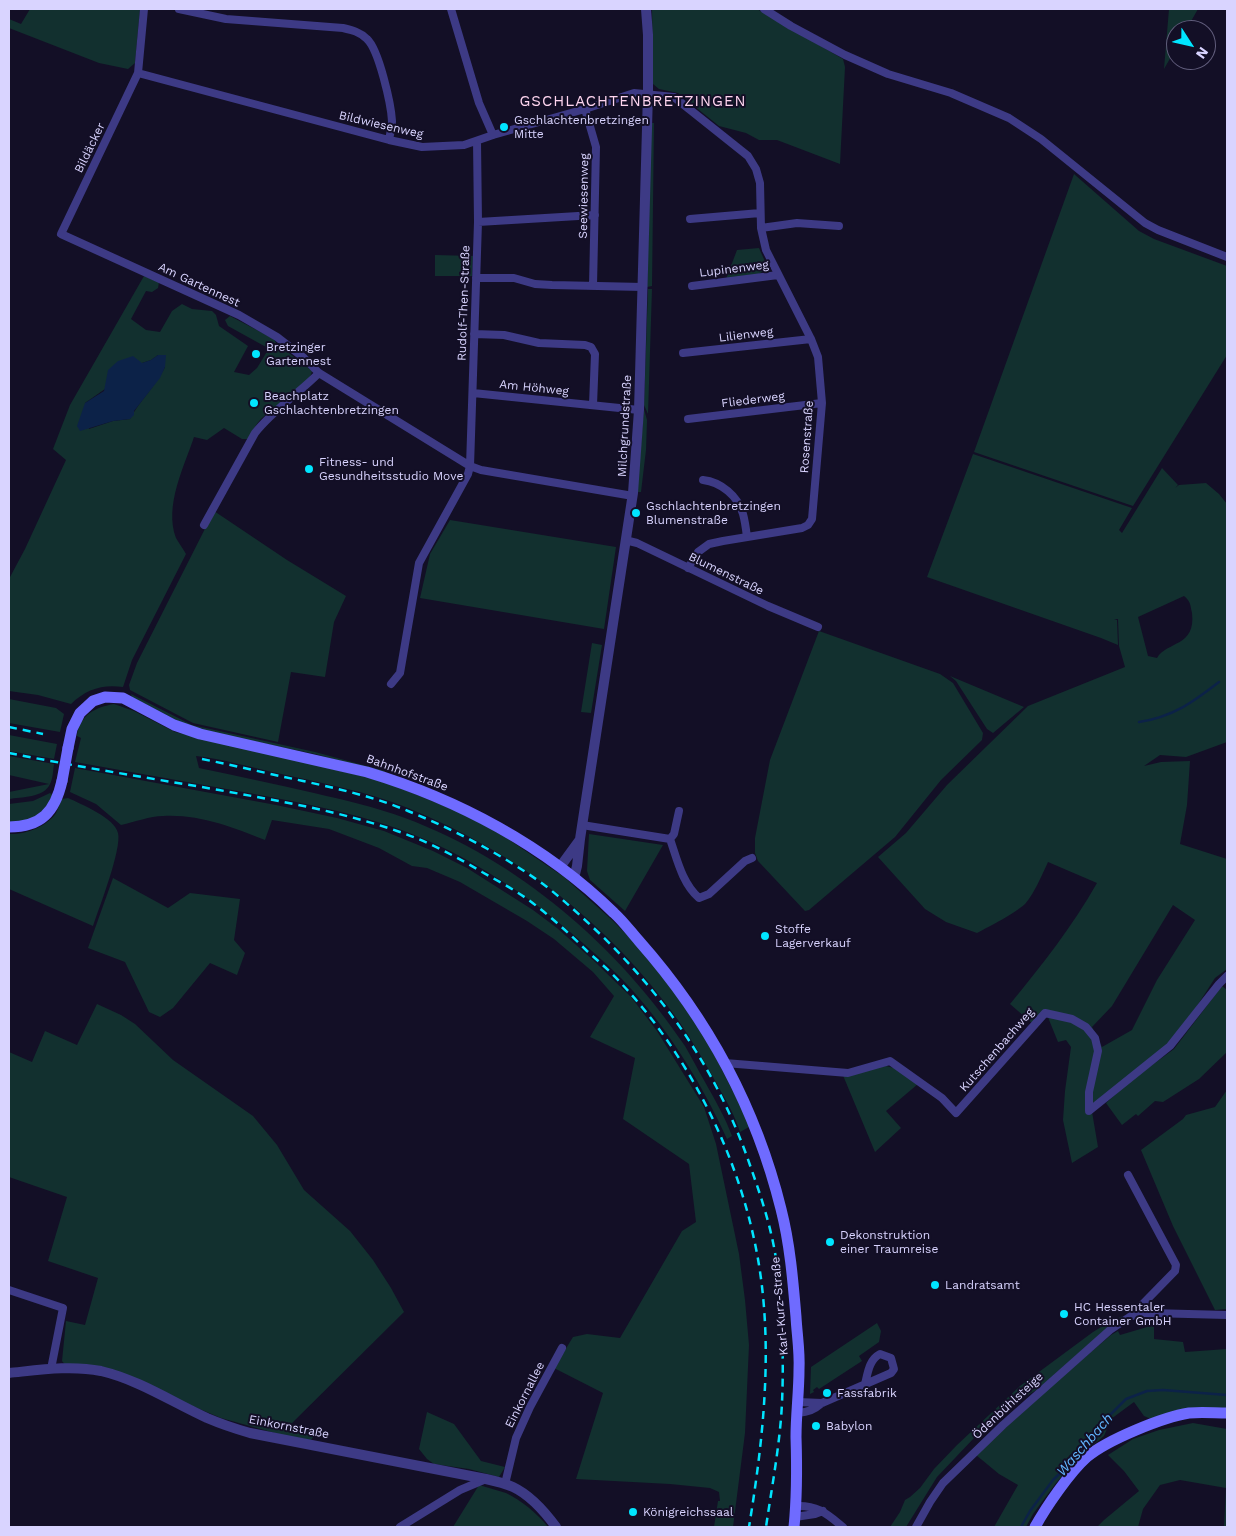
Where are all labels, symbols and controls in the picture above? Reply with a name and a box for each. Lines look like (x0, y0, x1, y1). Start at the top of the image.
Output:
north arrow (1166, 20, 1216, 70)
text: N (1193, 44, 1212, 62)
district label: GSCHLACHTENBRETZINGEN (517, 93, 749, 111)
street label: Bildwiesenweg (337, 108, 425, 142)
place label: Gschlachtenbretzingen Mitte (514, 113, 649, 141)
street label: Bildäcker (72, 121, 108, 175)
marker: Gschlachtenbretzingen Mitte (498, 121, 510, 133)
street label: Seewiesenweg (576, 153, 592, 239)
street label: Rudolf-Then-Straße (455, 245, 473, 361)
street label: Lupinenweg (698, 258, 770, 280)
street label: Am Gartennest (156, 260, 242, 310)
street label: Lilienweg (718, 325, 774, 345)
place label: Bretzinger Gartennest (266, 340, 331, 368)
marker: Bretzinger Gartennest (250, 348, 262, 360)
street label: Milchgrundstraße (615, 375, 635, 477)
street label: Am Höhweg (499, 377, 569, 399)
place label: Beachplatz Gschlachtenbretzingen (264, 389, 399, 417)
street label: Fliederweg (721, 389, 785, 411)
marker: Beachplatz Gschlachtenbretzingen (248, 397, 260, 409)
street label: Rosenstraße (797, 400, 817, 474)
place label: Fitness- und Gesundheitsstudio Move (319, 455, 463, 483)
marker: Fitness- und Gesundheitsstudio Move (303, 463, 315, 475)
place label: Gschlachtenbretzingen Blumenstraße (646, 499, 781, 527)
marker: Gschlachtenbretzingen Blumenstraße (630, 507, 642, 519)
street label: Blumenstraße (686, 550, 766, 598)
street label: Bahnhofstraße (364, 752, 450, 794)
place label: Stoffe Lagerverkauf (775, 922, 851, 950)
marker: Stoffe Lagerverkauf (759, 930, 771, 942)
street label: Kutschenbachweg (957, 1005, 1037, 1095)
place label: Dekonstruktion einer Traumreise (840, 1228, 938, 1256)
marker: Dekonstruktion einer Traumreise (824, 1236, 836, 1248)
street label: Karl-Kurz-Straße (769, 1256, 791, 1356)
place label: Landratsamt (945, 1278, 1020, 1292)
marker: Landratsamt (929, 1279, 941, 1291)
place label: HC Hessentaler Container GmbH (1074, 1300, 1171, 1328)
marker: HC Hessentaler Container GmbH (1058, 1308, 1070, 1320)
street label: Einkornallee (502, 1359, 548, 1431)
street label: Ödenbühlsteige (970, 1369, 1046, 1443)
place label: Fassfabrik (837, 1386, 897, 1400)
marker: Fassfabrik (821, 1387, 833, 1399)
water label: Waschbach (1053, 1410, 1117, 1480)
street label: Einkornstraße (248, 1412, 330, 1442)
place label: Babylon (826, 1419, 872, 1433)
marker: Babylon (810, 1420, 822, 1432)
place label: Königreichssaal (643, 1505, 733, 1519)
marker: Königreichssaal (627, 1506, 639, 1518)

